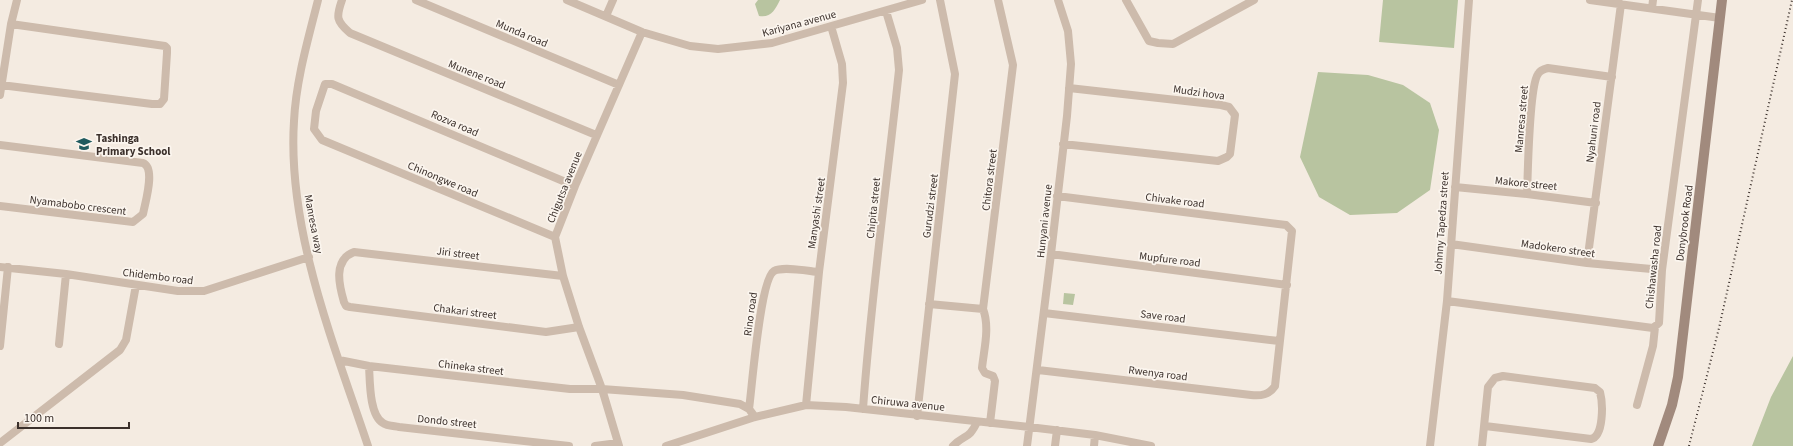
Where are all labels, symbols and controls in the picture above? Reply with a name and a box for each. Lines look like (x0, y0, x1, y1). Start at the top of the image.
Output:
street label: Kariyana avenue (760, 6, 838, 41)
street label: Munda road (494, 16, 550, 51)
street label: Munene road (446, 56, 508, 93)
street label: Mudzi hova (1172, 81, 1226, 104)
street label: Manresa street (1511, 85, 1532, 153)
street label: Nyahuni road (1582, 101, 1605, 164)
street label: Rozva road (429, 107, 481, 140)
place label: Tashinga Primary School (96, 131, 171, 159)
school or university icon: Tashinga Primary School (75, 135, 93, 153)
street label: Chitora street (978, 148, 1001, 212)
street label: Chigutsa avenue (543, 149, 586, 225)
street label: Chinongwe road (405, 158, 480, 201)
street label: Johnny Tapedza street (1430, 171, 1453, 275)
street label: Gurudzi street (919, 173, 942, 239)
street label: Makore street (1494, 173, 1558, 194)
street label: Manyashi street (804, 176, 829, 250)
street label: Chipita street (863, 176, 884, 239)
street label: Hunyani avenue (1033, 183, 1056, 259)
street label: Donybrook Road (1672, 184, 1697, 262)
street label: Chivake road (1144, 189, 1205, 212)
street label: Nyamabobo crescent (29, 192, 127, 219)
street label: Manresa way (300, 193, 327, 255)
street label: Chishawasha road (1642, 225, 1665, 310)
street label: Madokero street (1520, 236, 1596, 261)
street label: Jiri street (436, 243, 480, 264)
street label: Mupfure road (1138, 248, 1202, 271)
street label: Chidembo road (122, 265, 194, 288)
street label: Rino road (740, 291, 761, 337)
street label: Chakari street (432, 300, 498, 323)
street label: Save road (1140, 306, 1186, 327)
street label: Chineka street (437, 356, 505, 379)
street label: Rwenya road (1128, 362, 1188, 385)
street label: Chiruwa avenue (870, 392, 946, 415)
scale bar (18, 404, 129, 430)
text: 100 m (24, 410, 54, 427)
street label: Dondo street (417, 411, 478, 432)

